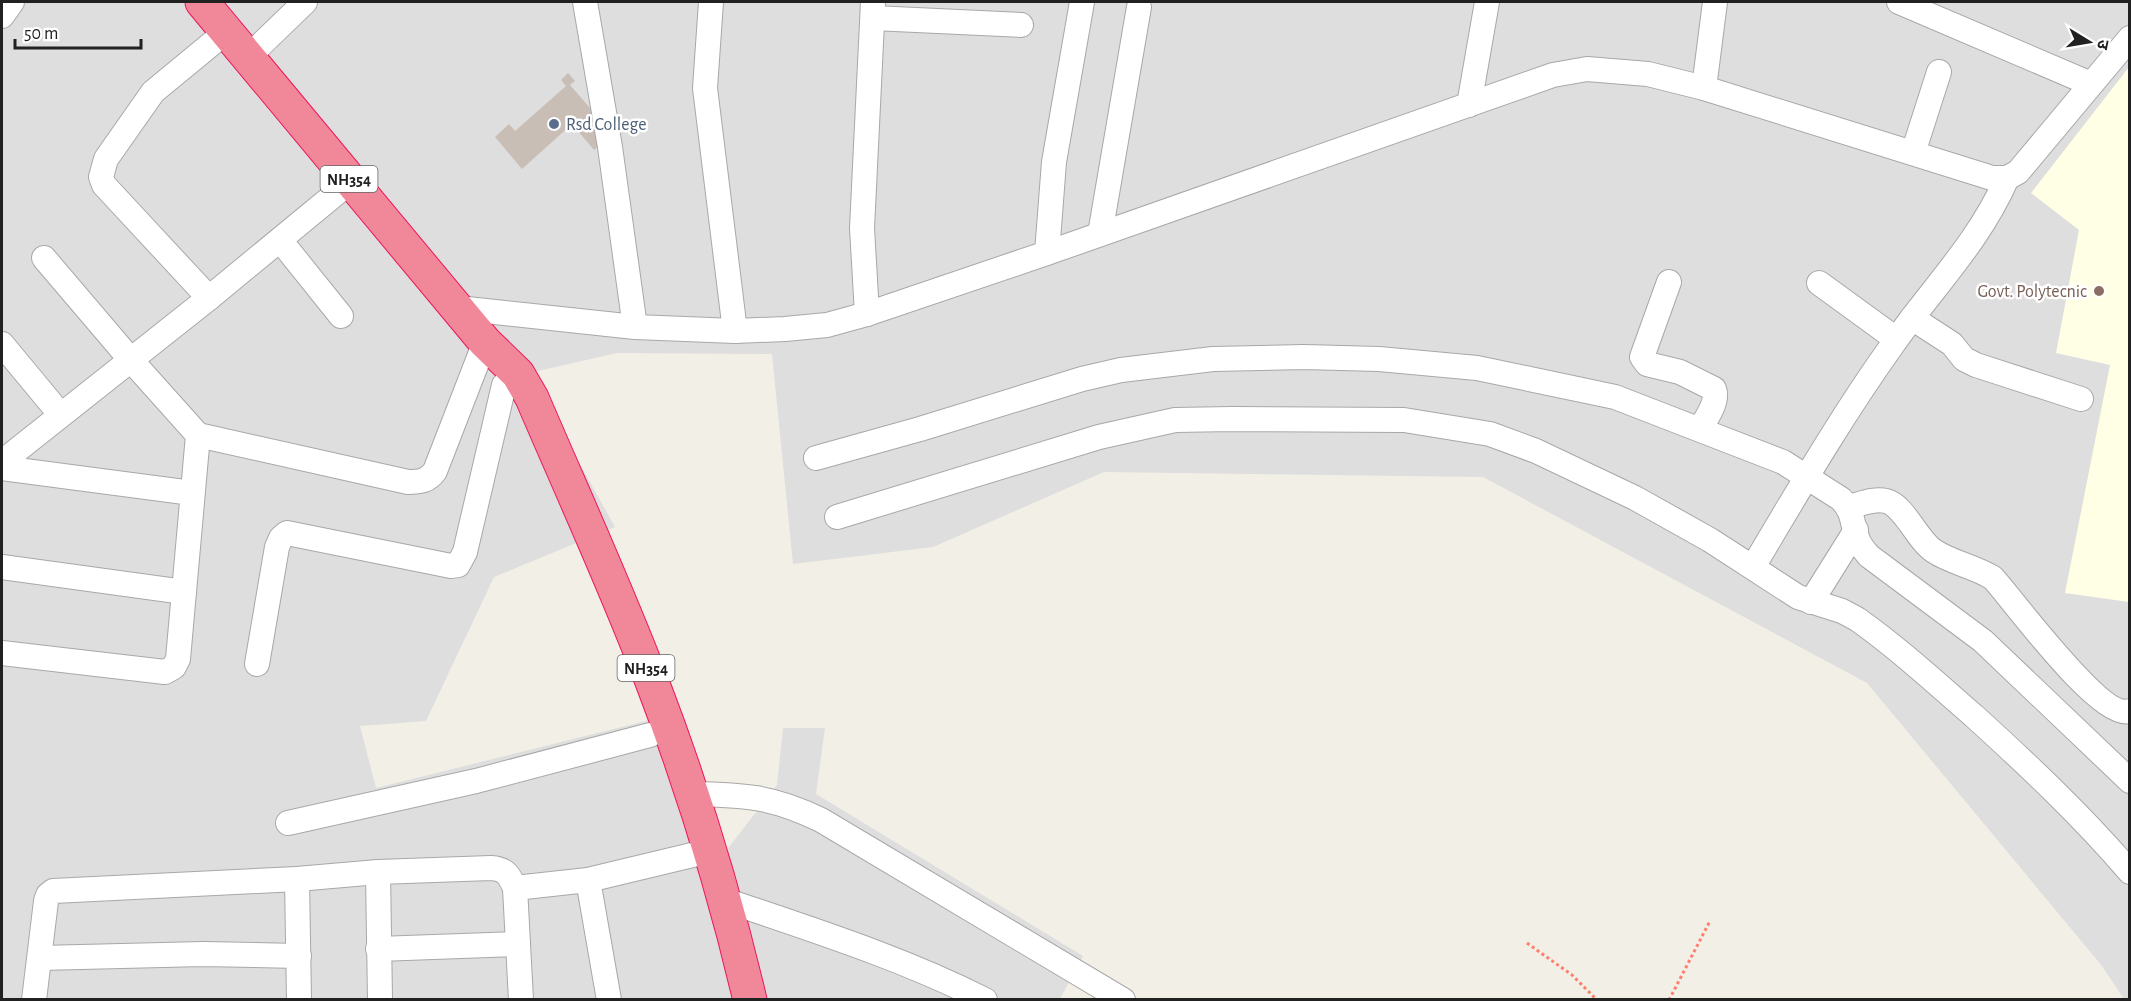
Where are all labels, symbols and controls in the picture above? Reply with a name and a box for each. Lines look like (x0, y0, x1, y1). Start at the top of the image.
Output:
scale bar (15, 12, 141, 50)
north arrow (2059, 12, 2119, 72)
text: 50 m (24, 25, 58, 43)
text: उ (2094, 39, 2111, 51)
place label: Rsd College (566, 116, 647, 134)
marker: Rsd College (547, 117, 561, 131)
road number: NH354 (320, 166, 378, 192)
place label: Govt. Polytecnic (1977, 283, 2087, 301)
marker: Govt. Polytecnic (2092, 284, 2106, 298)
road number: NH354 (618, 655, 674, 681)

